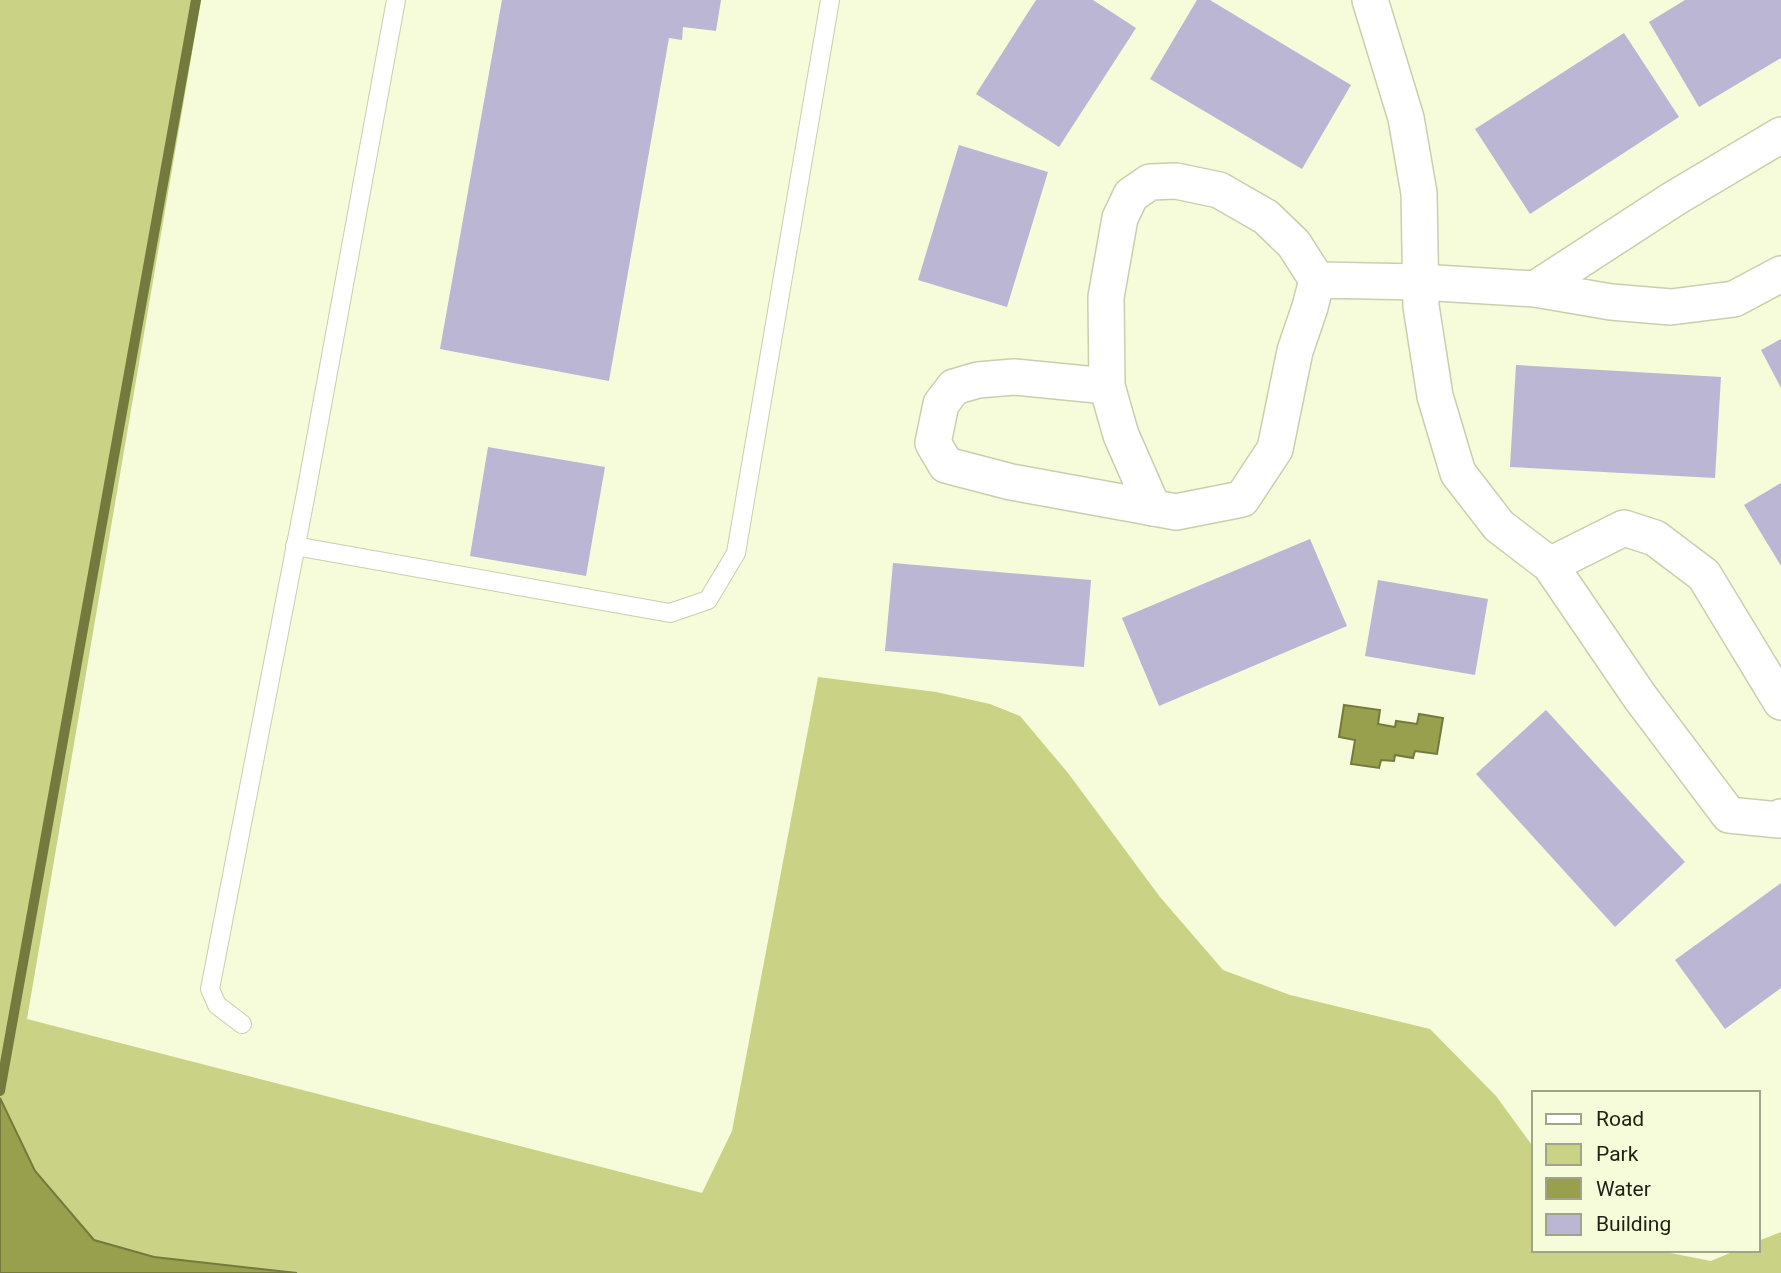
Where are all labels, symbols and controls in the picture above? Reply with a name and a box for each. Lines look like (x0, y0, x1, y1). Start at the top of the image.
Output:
legend (1532, 1091, 1760, 1252)
text: Road (1596, 1107, 1644, 1131)
text: Park (1596, 1142, 1639, 1166)
text: Water (1596, 1177, 1651, 1201)
text: Building (1596, 1212, 1671, 1236)

